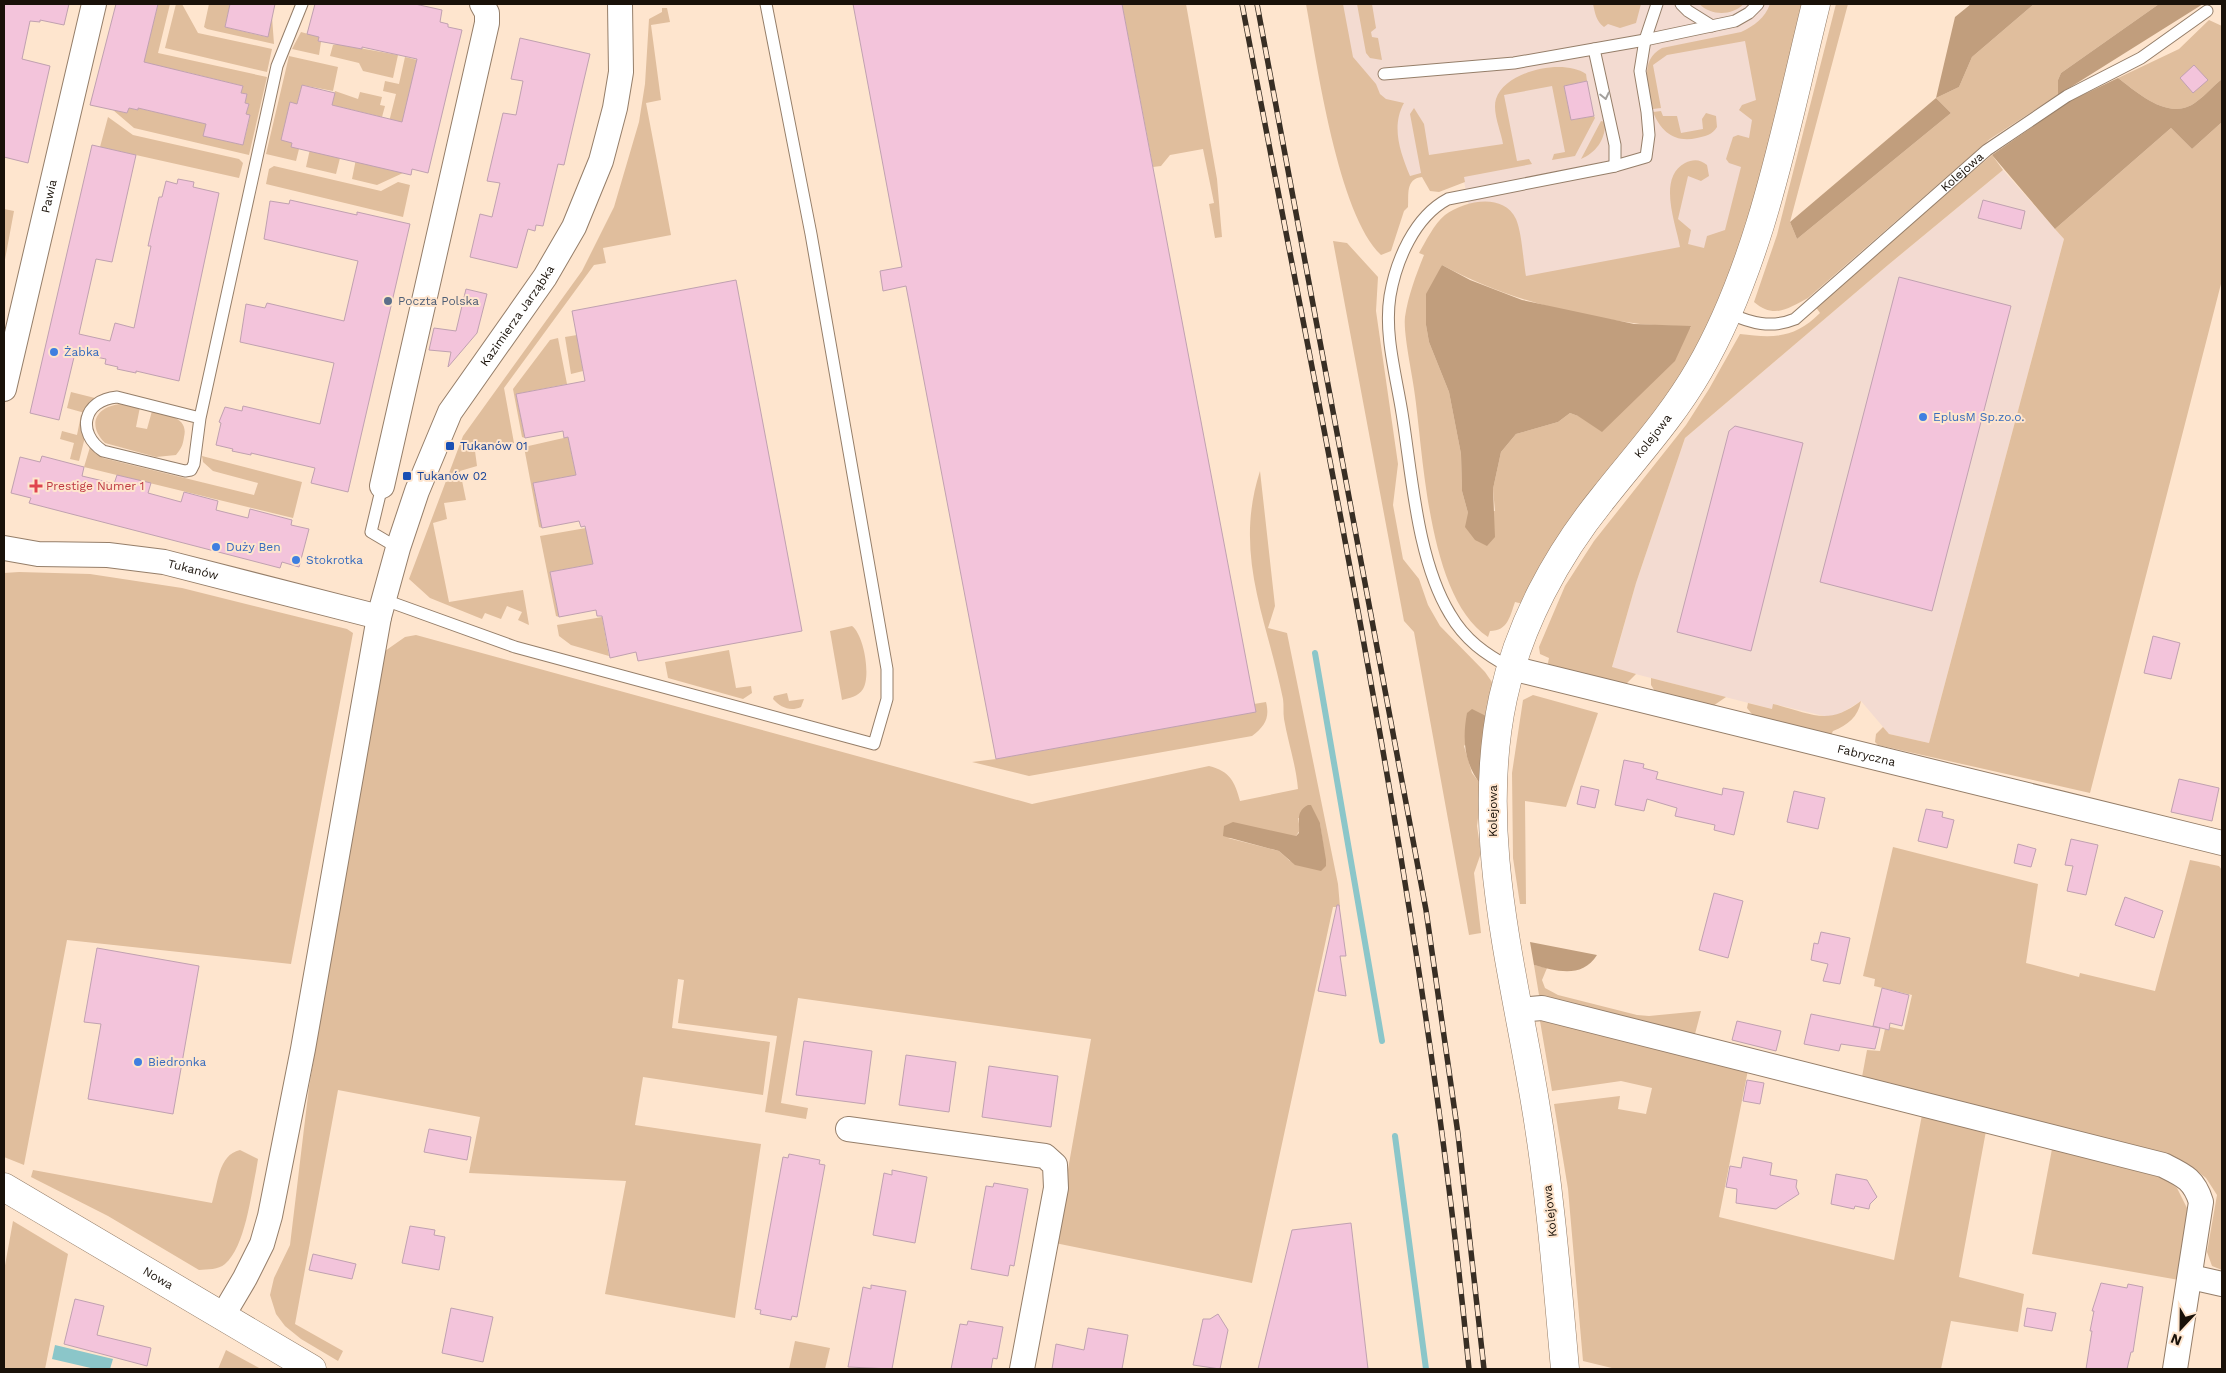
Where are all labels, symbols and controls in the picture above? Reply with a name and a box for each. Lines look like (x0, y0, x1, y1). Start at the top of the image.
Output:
one-way arrow (1599, 92, 1610, 101)
street label: Kolejowa (1938, 149, 1986, 194)
street label: Pawia (38, 178, 60, 214)
street label: Kazimierza Jarząbka (477, 263, 557, 369)
place label: Poczta Polska (398, 294, 479, 308)
marker: Poczta Polska (382, 295, 394, 307)
place label: Żabka (64, 345, 100, 359)
marker: Żabka (48, 346, 60, 358)
place label: EplusM Sp.zo.o. (1933, 410, 2024, 424)
street label: Kolejowa (1631, 411, 1675, 461)
marker: EplusM Sp.zo.o. (1917, 411, 1929, 423)
place label: Tukanów 01 (460, 439, 528, 453)
marker: Tukanów 01 (444, 440, 456, 452)
place label: Tukanów 02 (417, 469, 487, 483)
marker: Tukanów 02 (401, 470, 413, 482)
place label: Prestige Numer 1 (46, 479, 145, 493)
marker: Prestige Numer 1 (30, 480, 42, 492)
place label: Duży Ben (226, 540, 281, 554)
marker: Duży Ben (210, 541, 222, 553)
place label: Stokrotka (306, 553, 363, 567)
marker: Stokrotka (290, 554, 302, 566)
street label: Tukanów (166, 556, 220, 583)
street label: Fabryczna (1836, 742, 1897, 769)
street label: Kolejowa (1486, 785, 1500, 837)
place label: Biedronka (148, 1055, 206, 1069)
marker: Biedronka (132, 1056, 144, 1068)
street label: Kolejowa (1540, 1184, 1560, 1238)
street label: Nowa (141, 1264, 176, 1292)
north arrow (2156, 1303, 2206, 1353)
text: N (2168, 1331, 2184, 1349)

